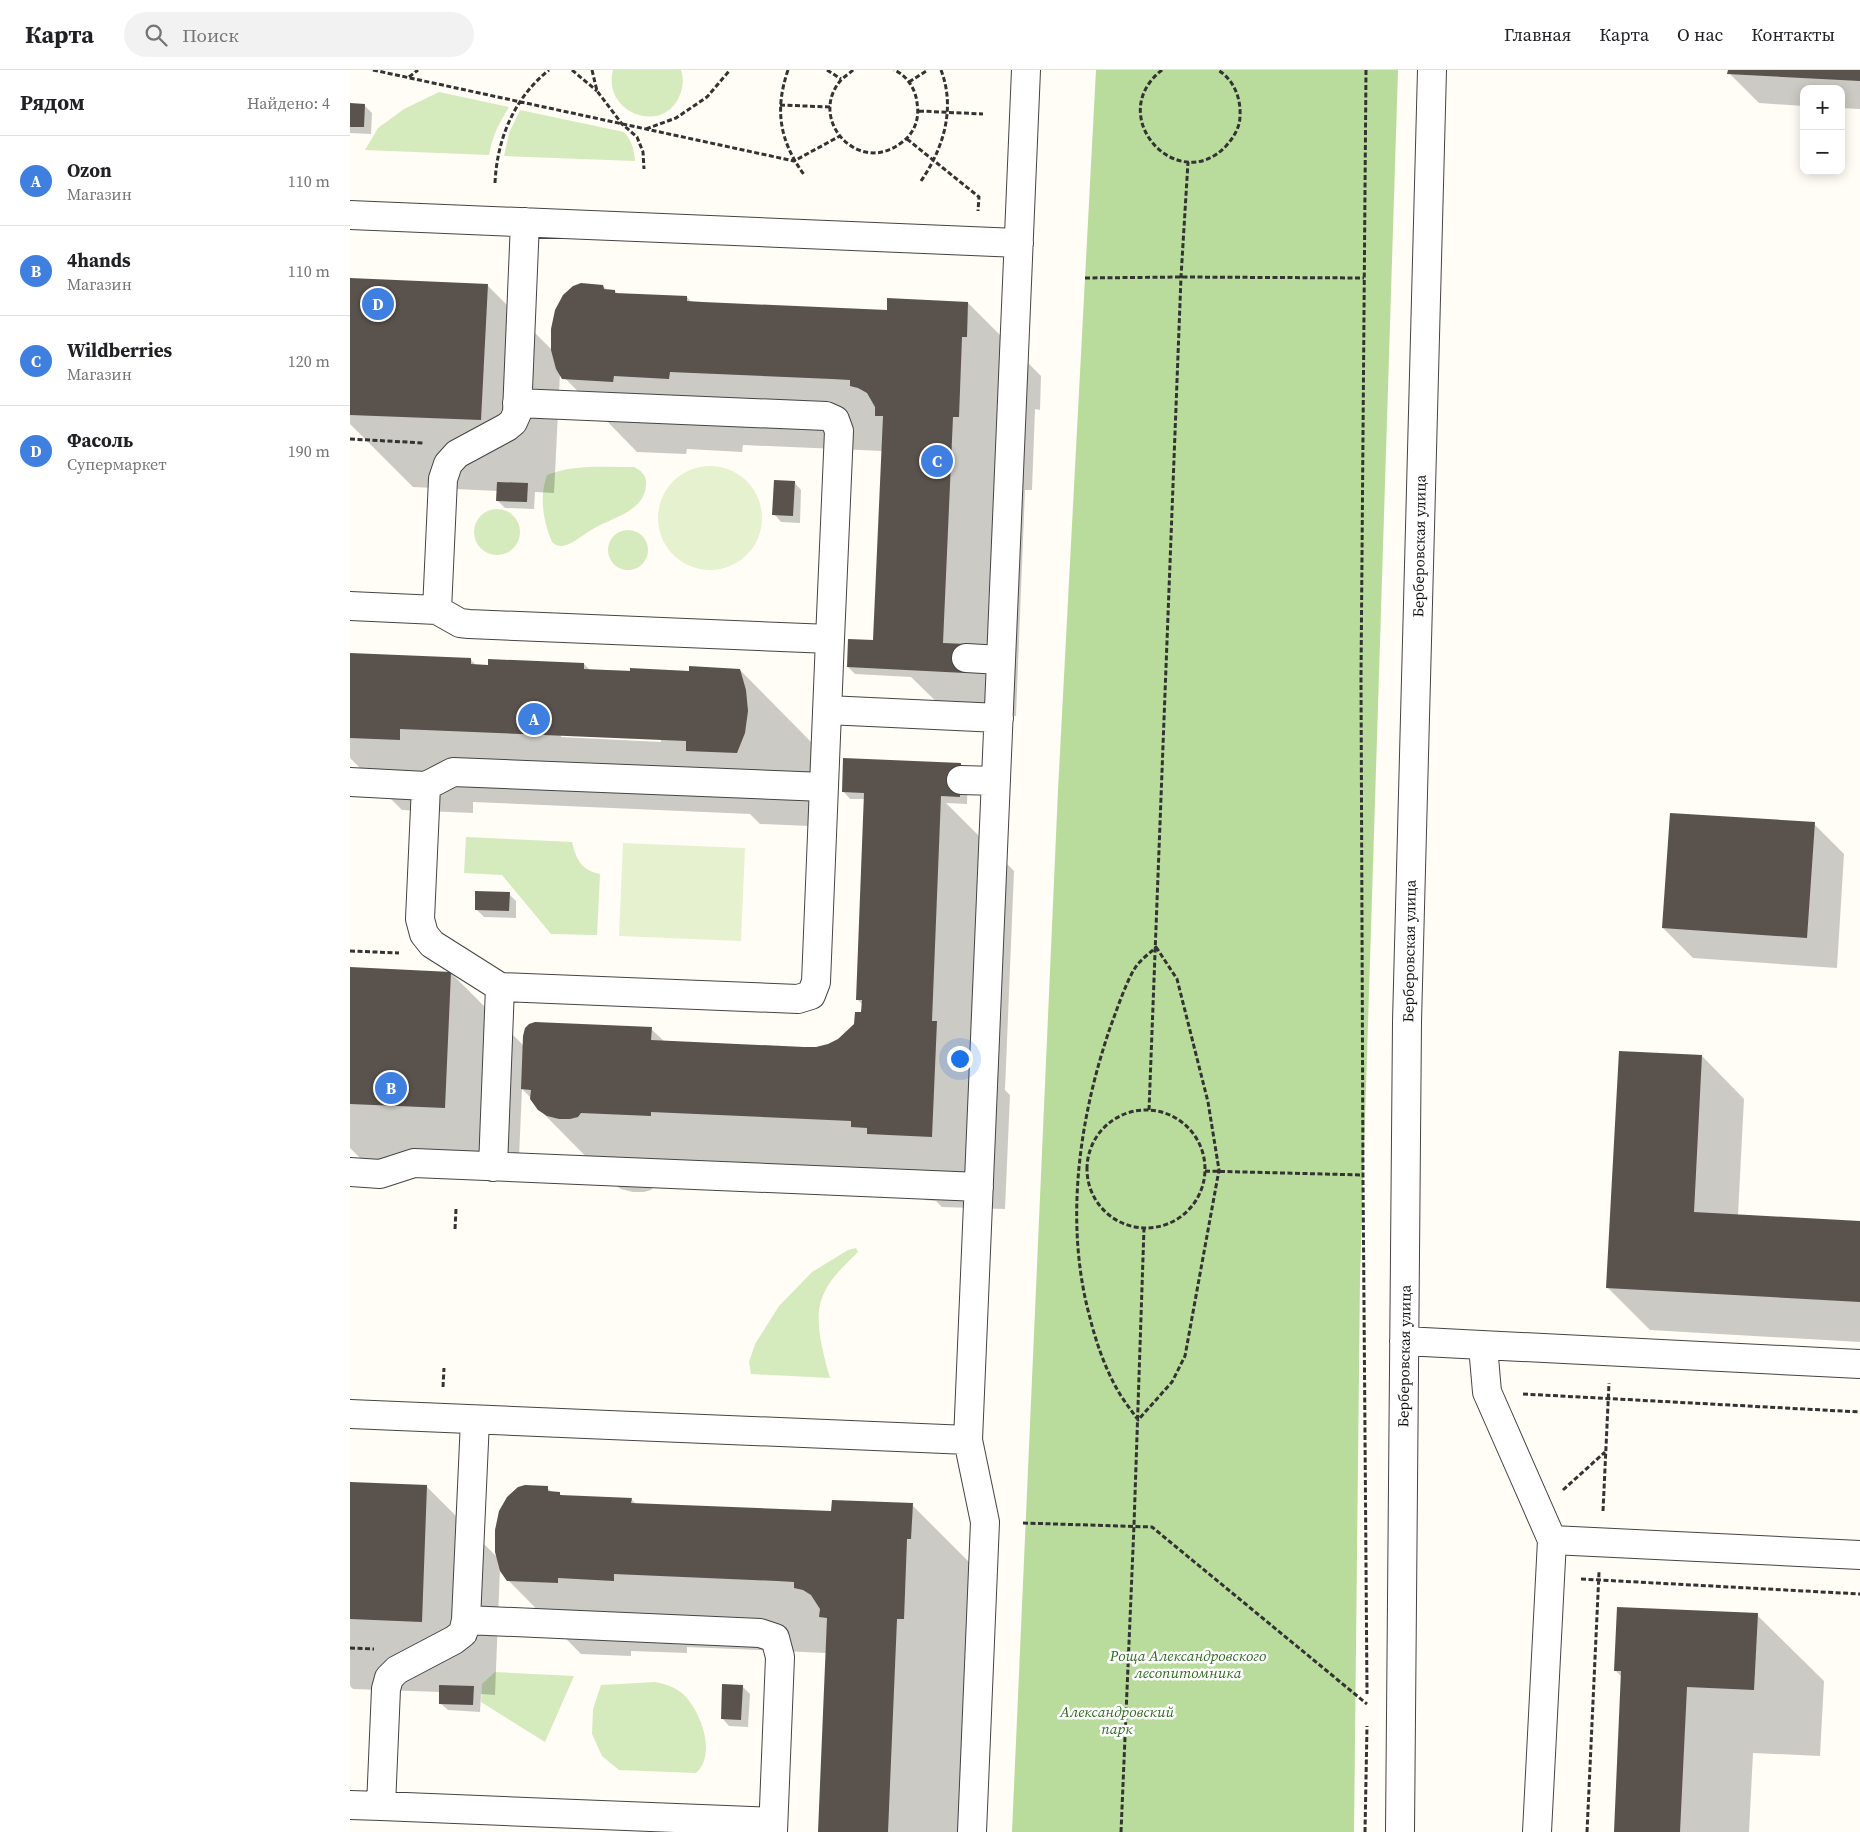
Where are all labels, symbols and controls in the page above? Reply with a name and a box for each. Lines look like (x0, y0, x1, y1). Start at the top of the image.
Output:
search box (124, 12, 474, 57)
text: Карта (25, 18, 94, 51)
icon: search (142, 21, 170, 49)
text: Поиск (182, 22, 239, 48)
text: Главная (1504, 22, 1571, 47)
text: Карта (1599, 22, 1649, 47)
text: О нас (1677, 22, 1723, 47)
text: Контакты (1751, 22, 1835, 47)
map controls (1800, 85, 1845, 175)
button: + (1800, 85, 1845, 130)
text: Рядом (20, 88, 85, 117)
text: Найдено: 4 (247, 92, 330, 114)
button: − (1800, 130, 1845, 175)
text: Ozon (67, 157, 112, 183)
text: A (31, 170, 41, 192)
text: 110 m (288, 170, 330, 192)
text: Магазин (67, 183, 132, 205)
text: 4hands (67, 247, 131, 273)
text: B (31, 260, 41, 282)
text: 110 m (288, 260, 330, 282)
text: Магазин (67, 273, 132, 295)
pin: D (362, 285, 394, 323)
text: Wildberries (67, 337, 172, 363)
text: C (31, 350, 41, 372)
text: 120 m (288, 350, 330, 372)
text: Магазин (67, 363, 132, 385)
text: Фасоль (67, 427, 133, 453)
text: D (30, 440, 42, 462)
text: 190 m (288, 440, 330, 462)
pin: C (921, 442, 953, 480)
text: Супермаркет (67, 453, 167, 475)
street label: Берберовская улица (1407, 474, 1431, 617)
pin: A (518, 700, 550, 738)
street label: Берберовская улица (1397, 879, 1421, 1022)
your location (947, 1046, 973, 1072)
pin: B (375, 1069, 407, 1107)
street label: Берберовская улица (1392, 1284, 1416, 1427)
park label: Роща Александровского лесопитомника (1109, 1645, 1266, 1683)
park label: Александровский парк (1059, 1701, 1175, 1739)

